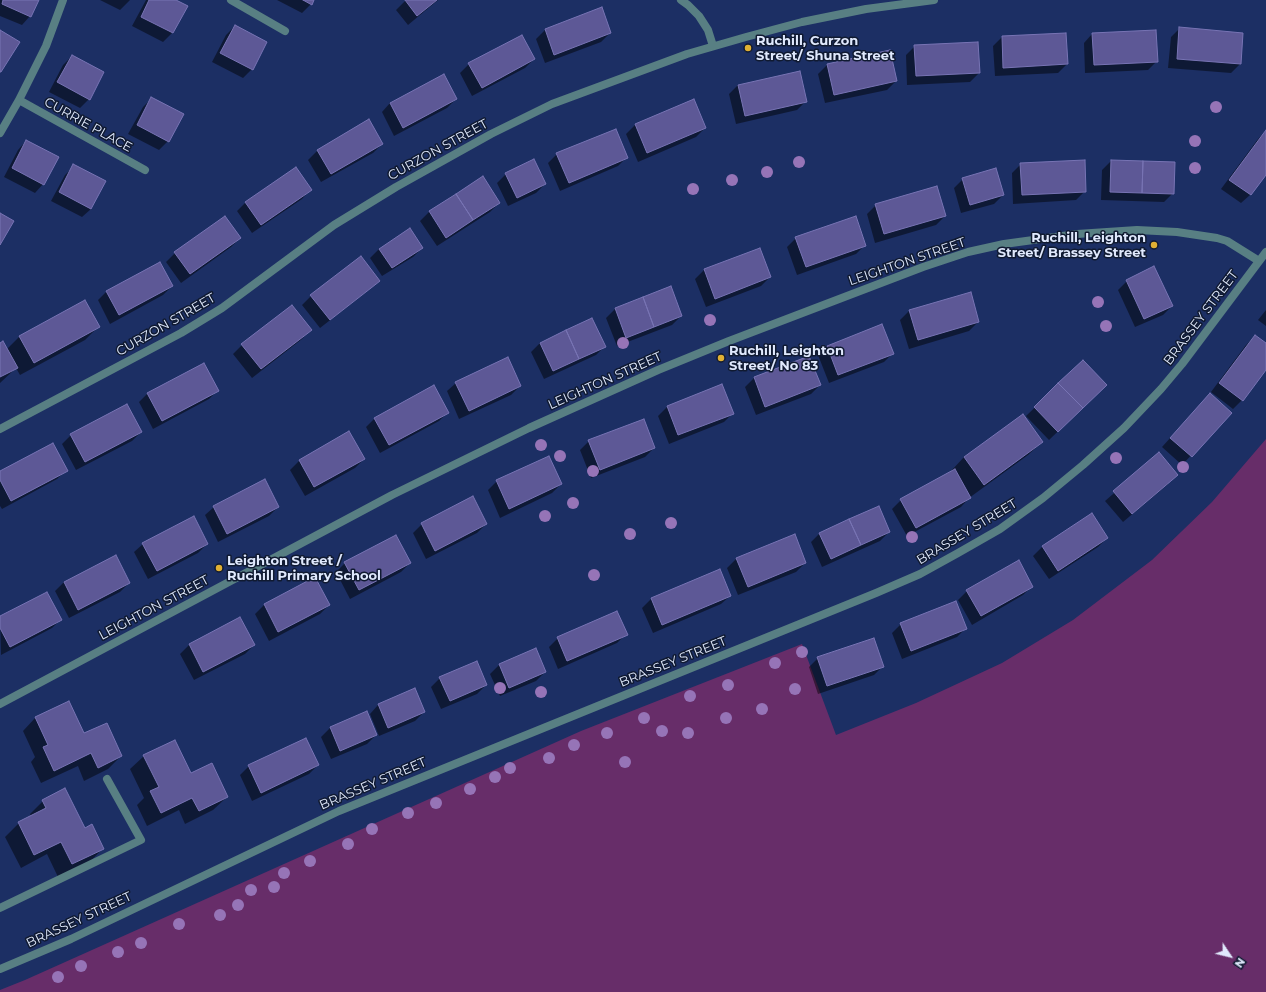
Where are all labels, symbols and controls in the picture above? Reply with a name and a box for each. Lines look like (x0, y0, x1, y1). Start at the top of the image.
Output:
place label: Ruchill, Curzon Street/ Shuna Street (756, 33, 895, 64)
marker: Ruchill, Curzon Street/ Shuna Street (743, 43, 753, 53)
street label: CURRIE PLACE (41, 94, 135, 156)
street label: CURZON STREET (385, 116, 491, 184)
place label: Ruchill, Leighton Street/ Brassey Street (998, 230, 1146, 261)
street label: LEIGHTON STREET (846, 235, 968, 289)
marker: Ruchill, Leighton Street/ Brassey Street (1149, 240, 1159, 250)
street label: BRASSEY STREET (1160, 268, 1242, 368)
street label: CURZON STREET (114, 290, 218, 360)
place label: Ruchill, Leighton Street/ No 83 (729, 343, 844, 374)
street label: LEIGHTON STREET (546, 349, 664, 413)
marker: Ruchill, Leighton Street/ No 83 (716, 353, 726, 363)
street label: BRASSEY STREET (914, 496, 1020, 568)
place label: Leighton Street / Ruchill Primary School (227, 553, 381, 584)
marker: Leighton Street / Ruchill Primary School (214, 563, 224, 573)
street label: LEIGHTON STREET (96, 572, 212, 644)
street label: BRASSEY STREET (617, 633, 729, 691)
street label: BRASSEY STREET (317, 754, 429, 814)
street label: BRASSEY STREET (24, 889, 134, 951)
north arrow (1210, 936, 1250, 976)
text: N (1232, 955, 1248, 971)

